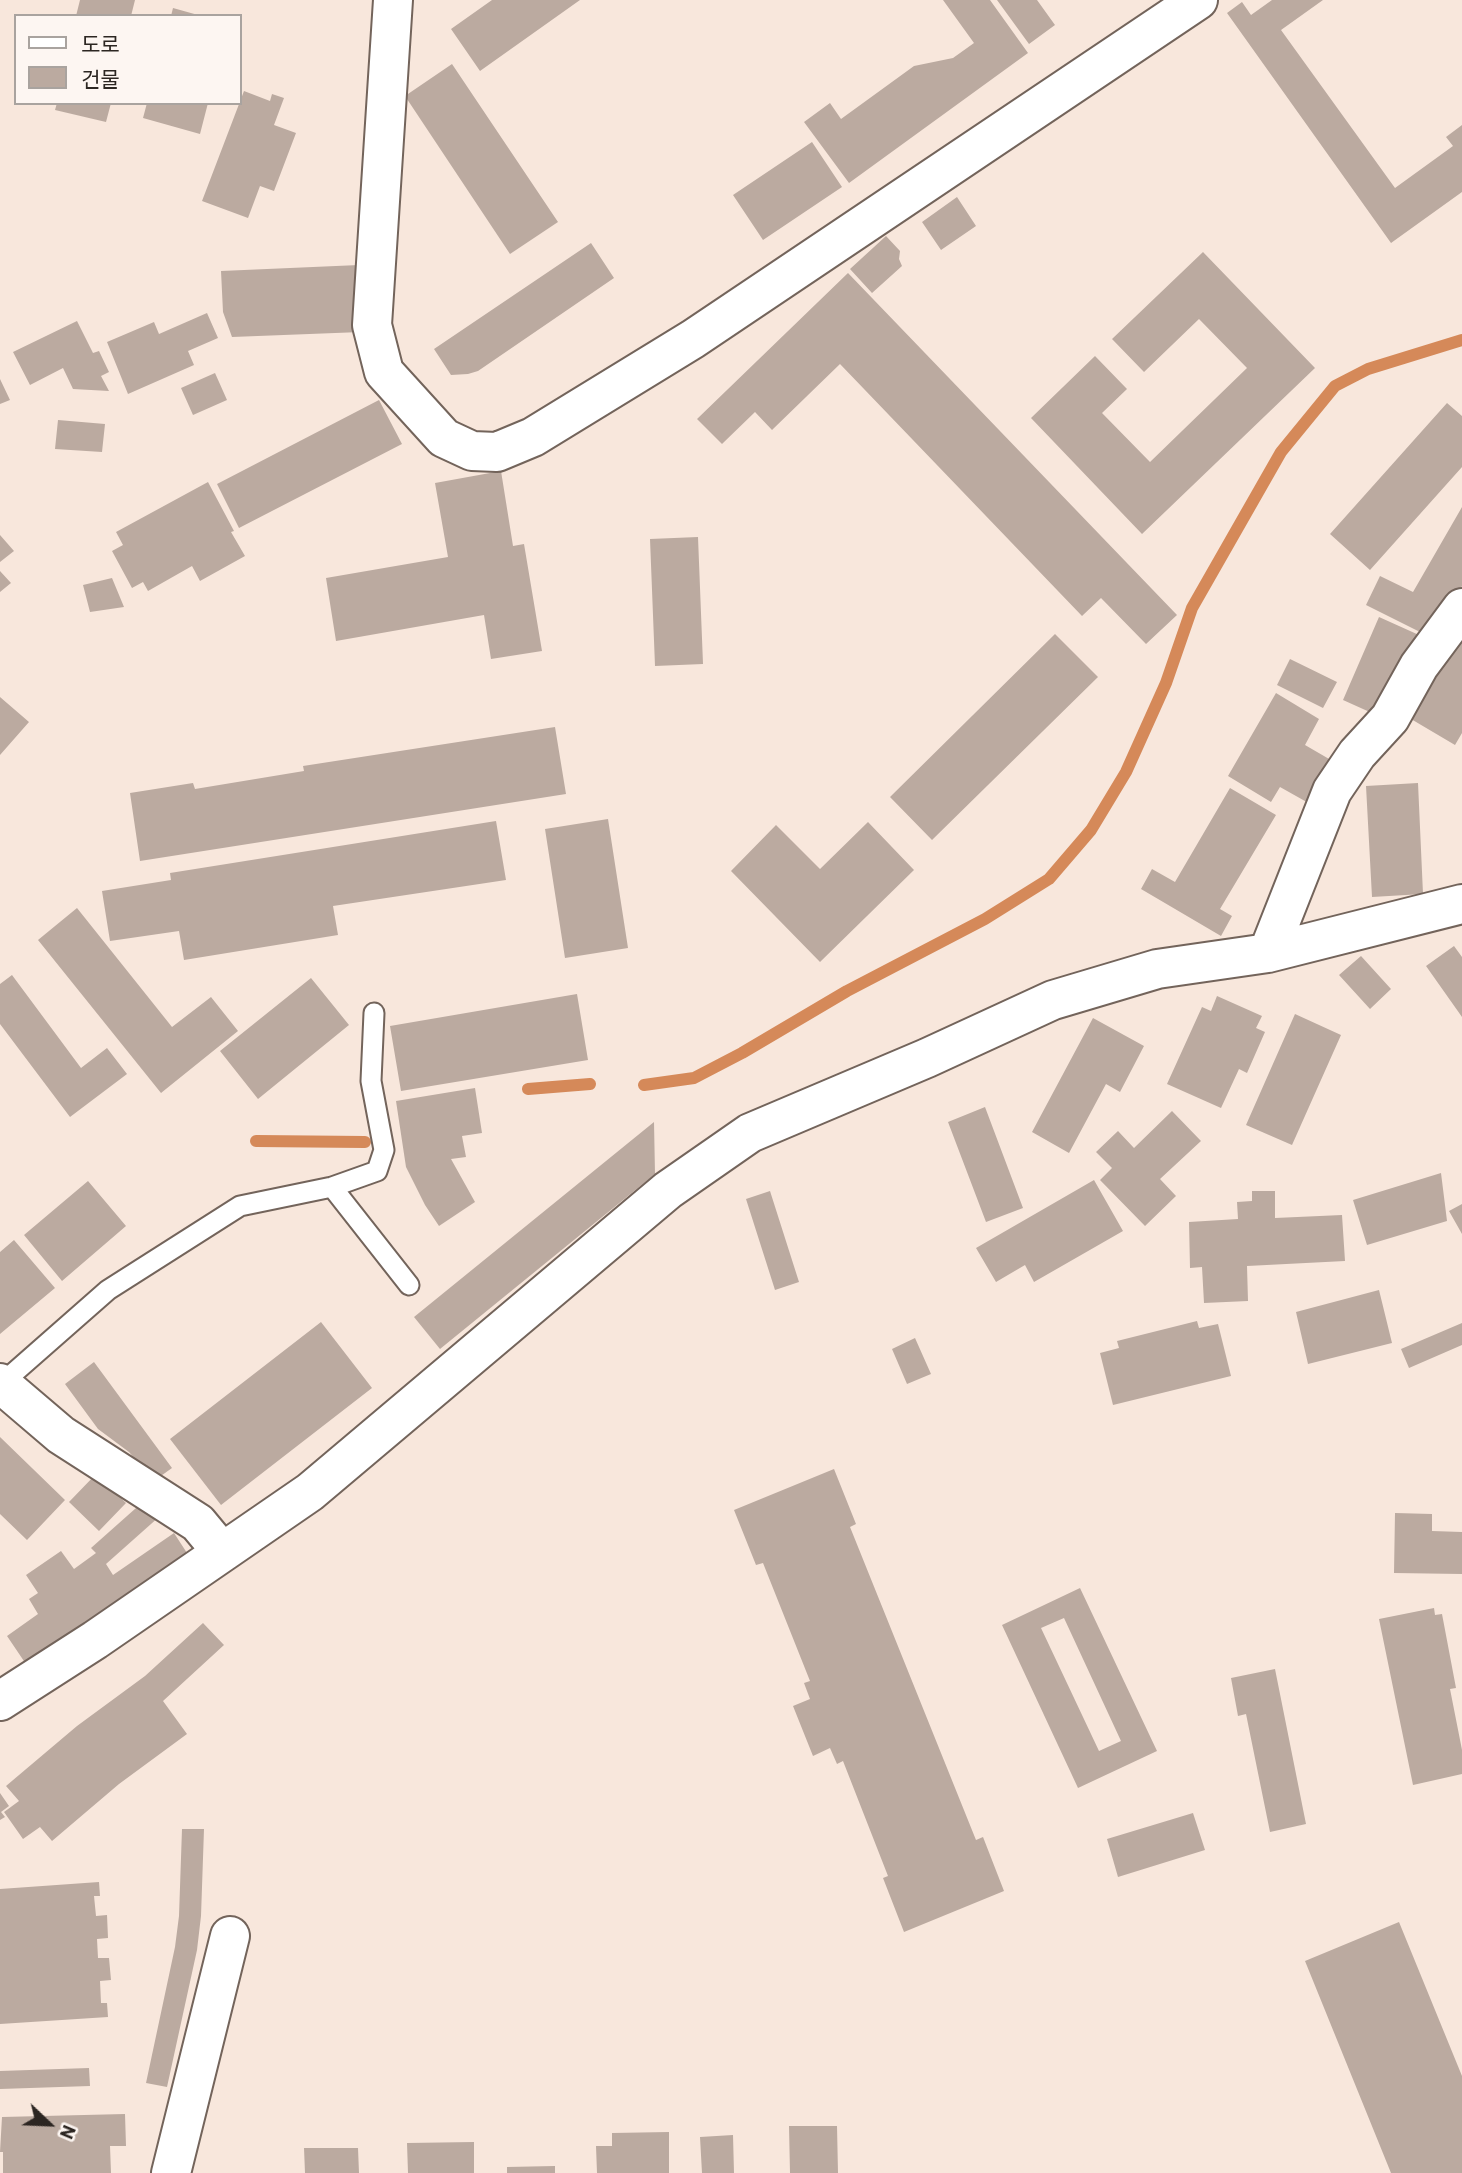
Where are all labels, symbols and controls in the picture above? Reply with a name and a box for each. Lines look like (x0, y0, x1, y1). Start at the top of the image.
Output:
legend (14, 14, 242, 105)
text: 도로 (81, 31, 120, 56)
text: 건물 (81, 66, 120, 91)
north arrow (14, 2089, 84, 2159)
text: N (56, 2122, 82, 2143)

